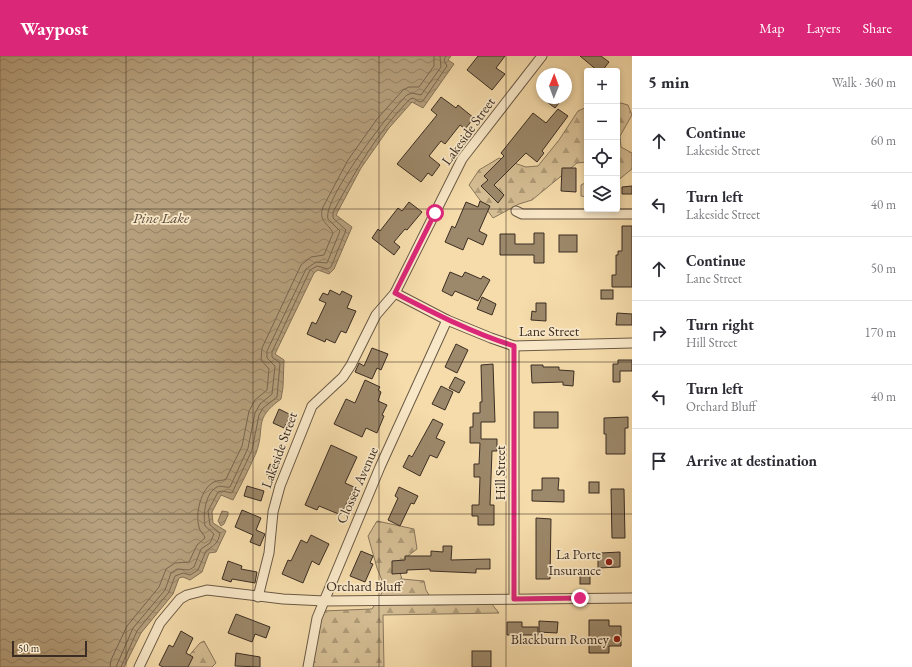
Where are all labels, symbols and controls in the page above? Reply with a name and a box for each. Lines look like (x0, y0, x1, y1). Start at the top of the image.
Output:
text: Waypost (20, 16, 88, 41)
text: Map (759, 19, 784, 37)
text: Layers (806, 19, 841, 37)
text: Share (863, 19, 892, 37)
north arrow (536, 68, 572, 104)
map controls (584, 68, 620, 212)
button: + (584, 68, 620, 104)
text: 5 min (648, 71, 689, 93)
text: Walk · 360 m (832, 74, 896, 91)
street label: Lakeside Street (437, 93, 499, 169)
button: − (584, 104, 620, 140)
text: Continue (686, 123, 746, 142)
icon: ahead (648, 130, 670, 152)
text: 60 m (871, 132, 896, 149)
button: locate (584, 140, 620, 176)
text: Lakeside Street (686, 142, 760, 159)
button: layers (584, 176, 620, 212)
text: Turn left (686, 187, 743, 206)
icon: left (648, 194, 670, 216)
text: 40 m (871, 196, 896, 213)
route start (426, 204, 444, 222)
text: Lakeside Street (686, 206, 760, 223)
water label: Pine Lake (133, 208, 190, 227)
text: Continue (686, 251, 746, 270)
icon: ahead (648, 258, 670, 280)
text: 50 m (871, 260, 896, 277)
text: Lane Street (686, 270, 742, 287)
text: Turn right (686, 315, 754, 334)
street label: Lane Street (519, 322, 580, 340)
icon: right (648, 322, 670, 344)
text: 170 m (865, 324, 896, 341)
text: Hill Street (686, 334, 737, 351)
text: Turn left (686, 379, 743, 398)
icon: left (648, 386, 670, 408)
text: 40 m (871, 388, 896, 405)
text: Orchard Bluff (686, 398, 756, 415)
street label: Lakeside Street (257, 409, 301, 491)
street label: Closser Avenue (332, 443, 382, 526)
street label: Hill Street (491, 445, 509, 501)
icon: arrive (648, 450, 670, 472)
text: Arrive at destination (686, 451, 817, 470)
place label: La Porte Insurance (548, 545, 602, 579)
marker: La Porte Insurance (604, 557, 614, 567)
street label: Orchard Bluff (326, 577, 404, 595)
route end (571, 589, 589, 607)
place label: Blackburn Romey (511, 630, 610, 648)
marker: Blackburn Romey (612, 634, 622, 644)
scale bar (12, 639, 87, 658)
text: 50 m (18, 641, 39, 655)

